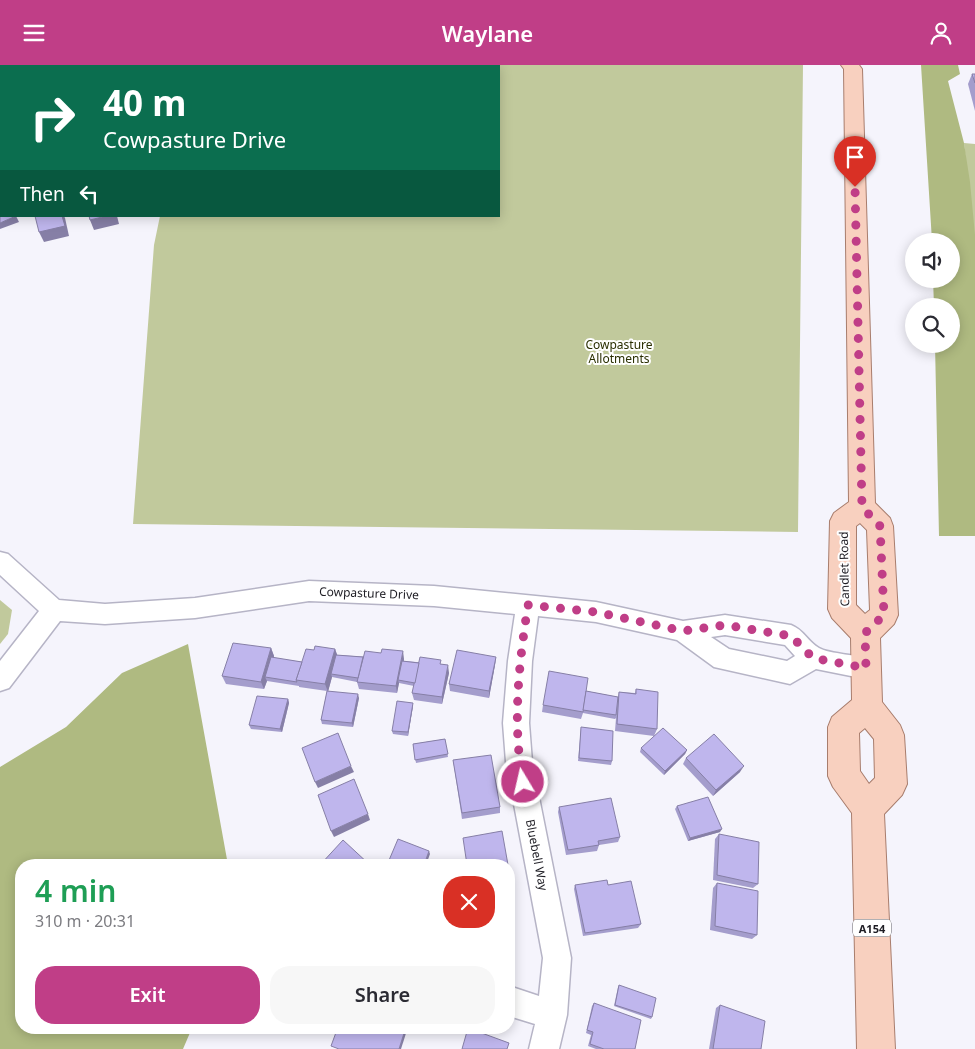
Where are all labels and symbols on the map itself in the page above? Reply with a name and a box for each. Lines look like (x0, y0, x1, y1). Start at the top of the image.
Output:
pin (834, 136, 876, 187)
park label: Cowpasture Allotments (585, 336, 653, 367)
street label: Candlet Road (835, 531, 853, 607)
street label: Cowpasture Drive (319, 583, 419, 603)
position arrow (496, 755, 548, 807)
street label: Bluebell Way (522, 818, 552, 893)
road number: A154 (853, 919, 891, 936)

